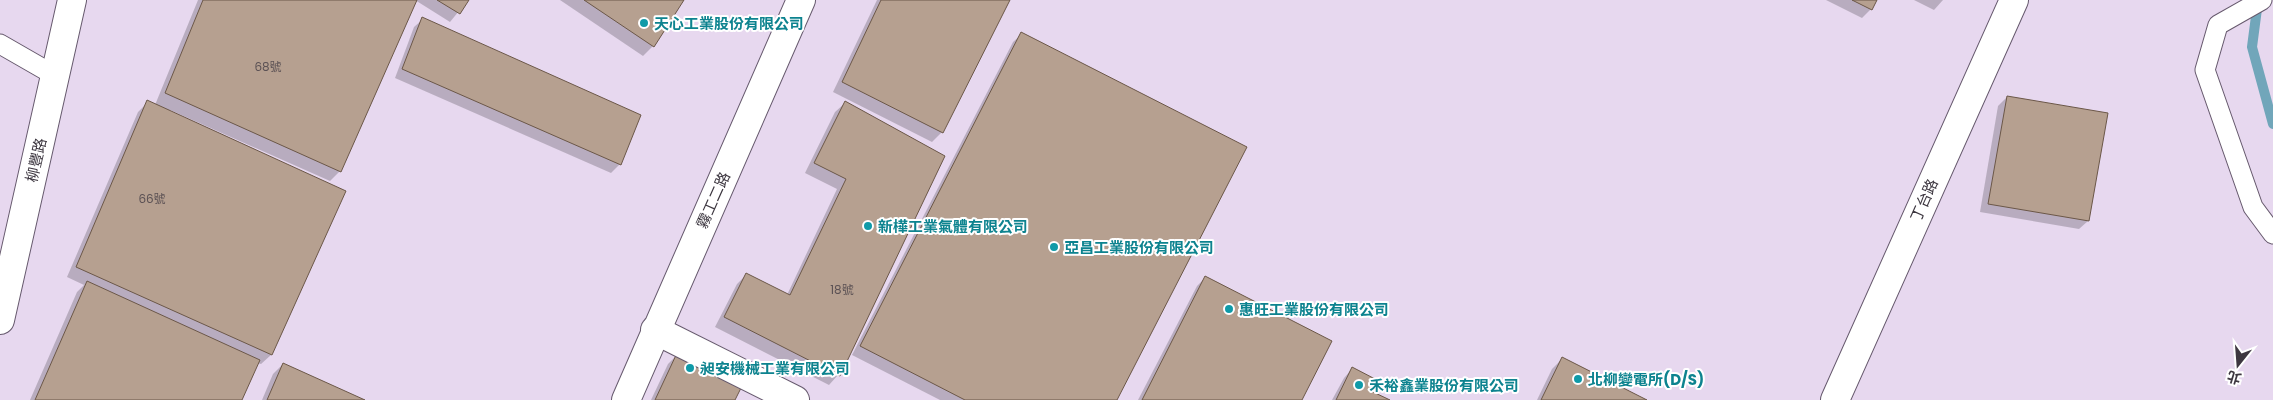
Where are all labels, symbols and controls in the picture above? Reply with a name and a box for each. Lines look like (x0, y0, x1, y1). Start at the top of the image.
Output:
place label: 天心工業股份有限公司 (654, 13, 804, 34)
marker: 天心工業股份有限公司 (638, 17, 650, 29)
house number: 68號 (254, 58, 282, 75)
street label: 柳豐路 (21, 136, 51, 184)
street label: 霧工二路 (691, 168, 735, 232)
street label: 丁台路 (1905, 175, 1943, 225)
house number: 66號 (138, 190, 166, 207)
place label: 新樺工業氣體有限公司 (878, 216, 1028, 237)
marker: 新樺工業氣體有限公司 (862, 220, 874, 232)
place label: 亞昌工業股份有限公司 (1064, 237, 1214, 258)
marker: 亞昌工業股份有限公司 (1048, 241, 1060, 253)
house number: 18號 (830, 281, 854, 298)
place label: 惠旺工業股份有限公司 (1239, 299, 1389, 320)
marker: 惠旺工業股份有限公司 (1223, 303, 1235, 315)
north arrow (2213, 340, 2263, 390)
place label: 昶安機械工業有限公司 (700, 358, 850, 379)
marker: 昶安機械工業有限公司 (684, 362, 696, 374)
text: 北 (2225, 366, 2244, 389)
place label: 北柳變電所(D/S) (1588, 369, 1704, 390)
marker: 北柳變電所(D/S) (1572, 373, 1584, 385)
place label: 禾裕鑫業股份有限公司 (1369, 375, 1519, 396)
marker: 禾裕鑫業股份有限公司 (1353, 379, 1365, 391)

